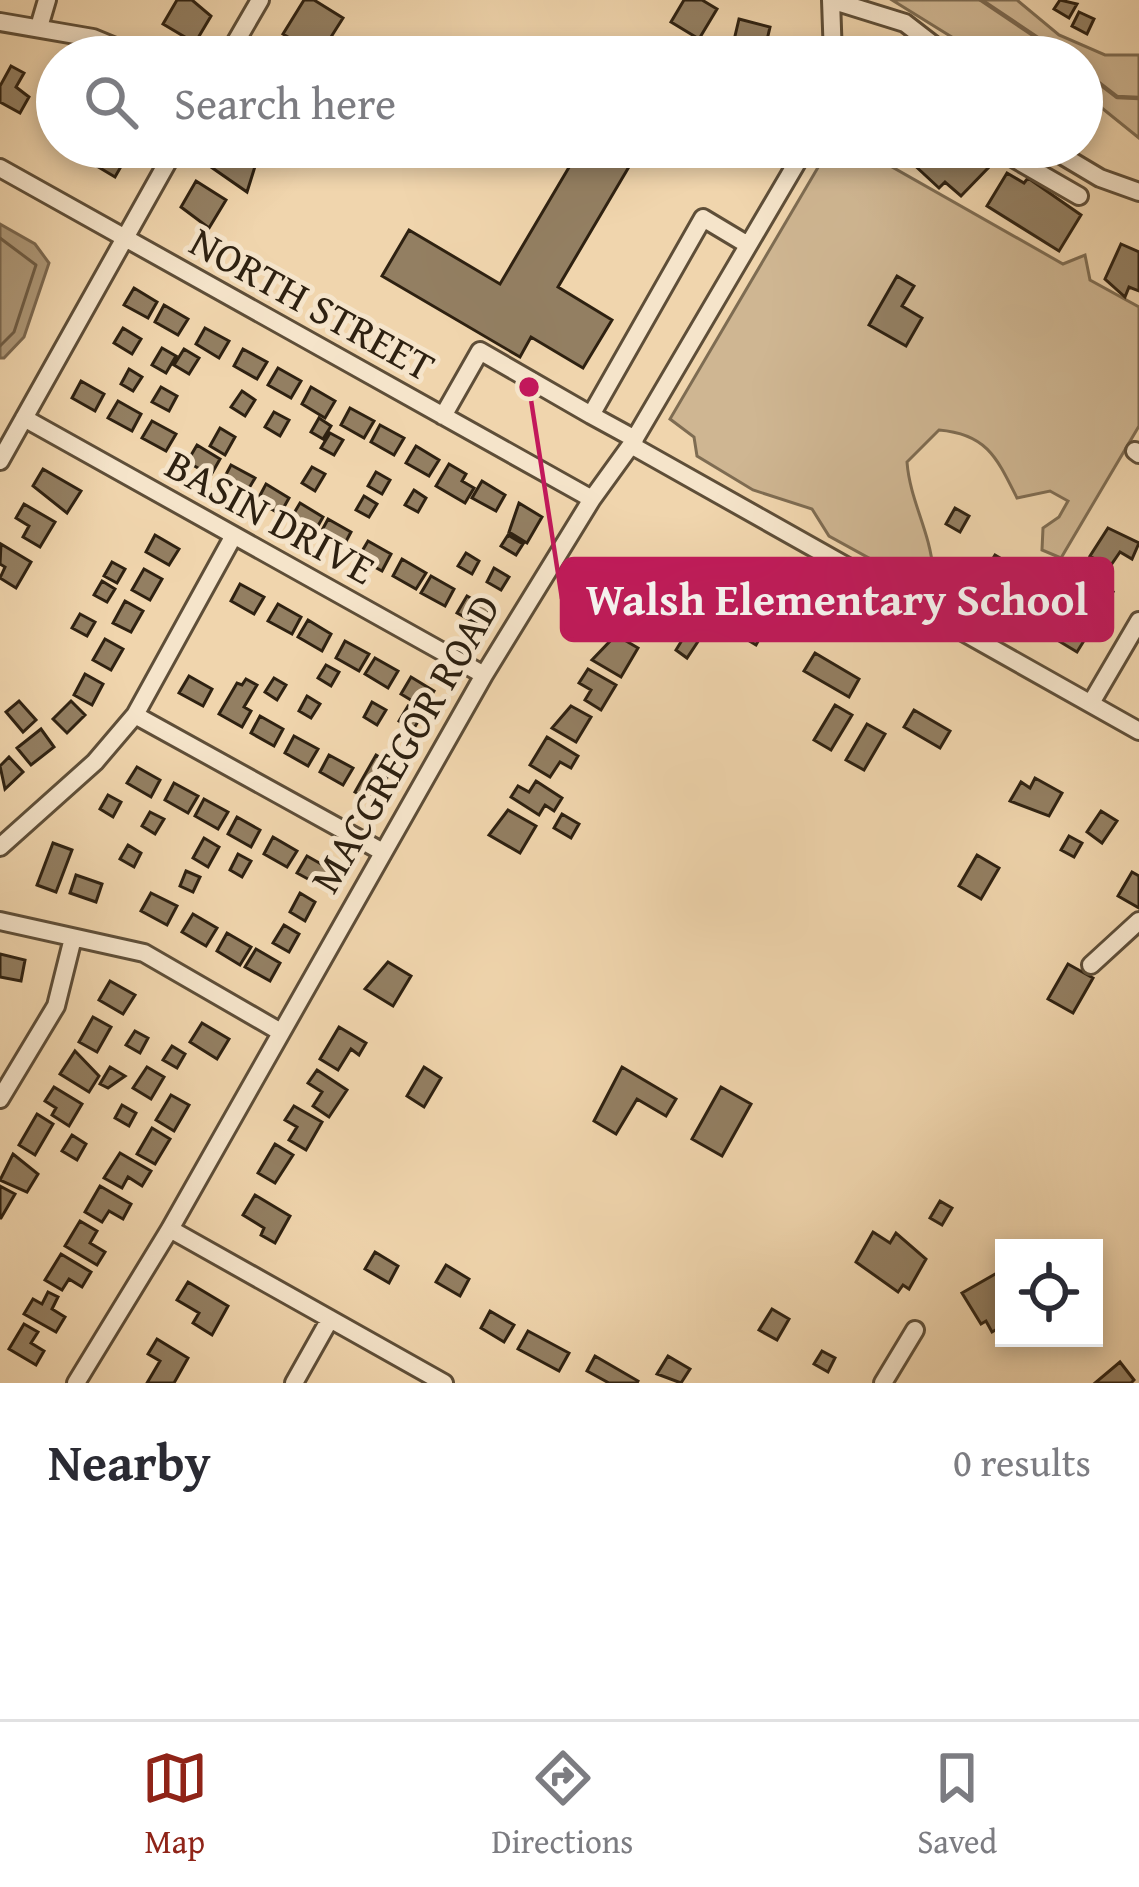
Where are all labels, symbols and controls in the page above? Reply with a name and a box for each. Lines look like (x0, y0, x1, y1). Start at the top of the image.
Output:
search box (36, 36, 1103, 168)
icon: search (78, 69, 144, 135)
text: Search here (174, 70, 396, 135)
street label: NORTH STREET (180, 211, 446, 395)
street label: BASIN DRIVE (155, 433, 387, 599)
callout: Walsh Elementary School (562, 559, 1112, 640)
text: Walsh Elementary School (586, 566, 1088, 631)
street label: MACGREGOR ROAD (294, 583, 514, 903)
map controls (995, 1239, 1103, 1347)
button: locate (995, 1239, 1103, 1347)
text: Nearby (48, 1424, 211, 1499)
text: 0 results (953, 1433, 1091, 1490)
tab: Map (142, 1745, 208, 1865)
tab: Directions (492, 1745, 633, 1865)
tab: Saved (917, 1745, 997, 1865)

